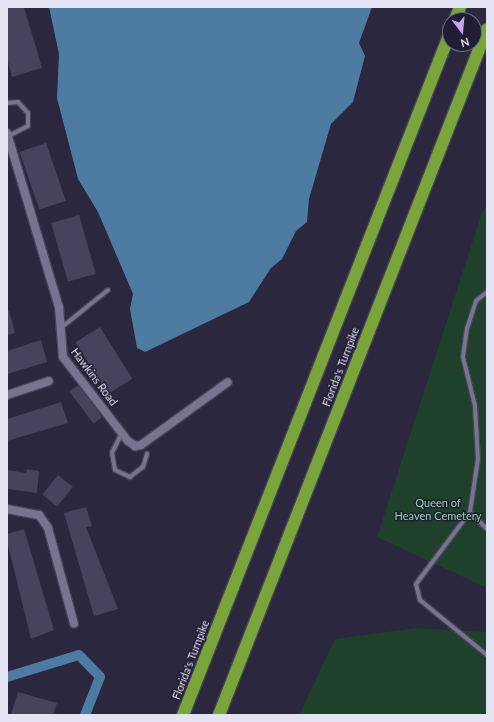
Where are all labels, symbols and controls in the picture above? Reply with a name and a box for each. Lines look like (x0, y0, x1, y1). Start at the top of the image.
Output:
north arrow (442, 12, 482, 52)
text: N (459, 36, 471, 50)
street label: Florida's Turnpike (320, 325, 362, 409)
street label: Hawkins Road (68, 346, 120, 408)
park label: Queen of Heaven Cemetery (395, 497, 481, 523)
street label: Florida's Turnpike (170, 618, 212, 702)

